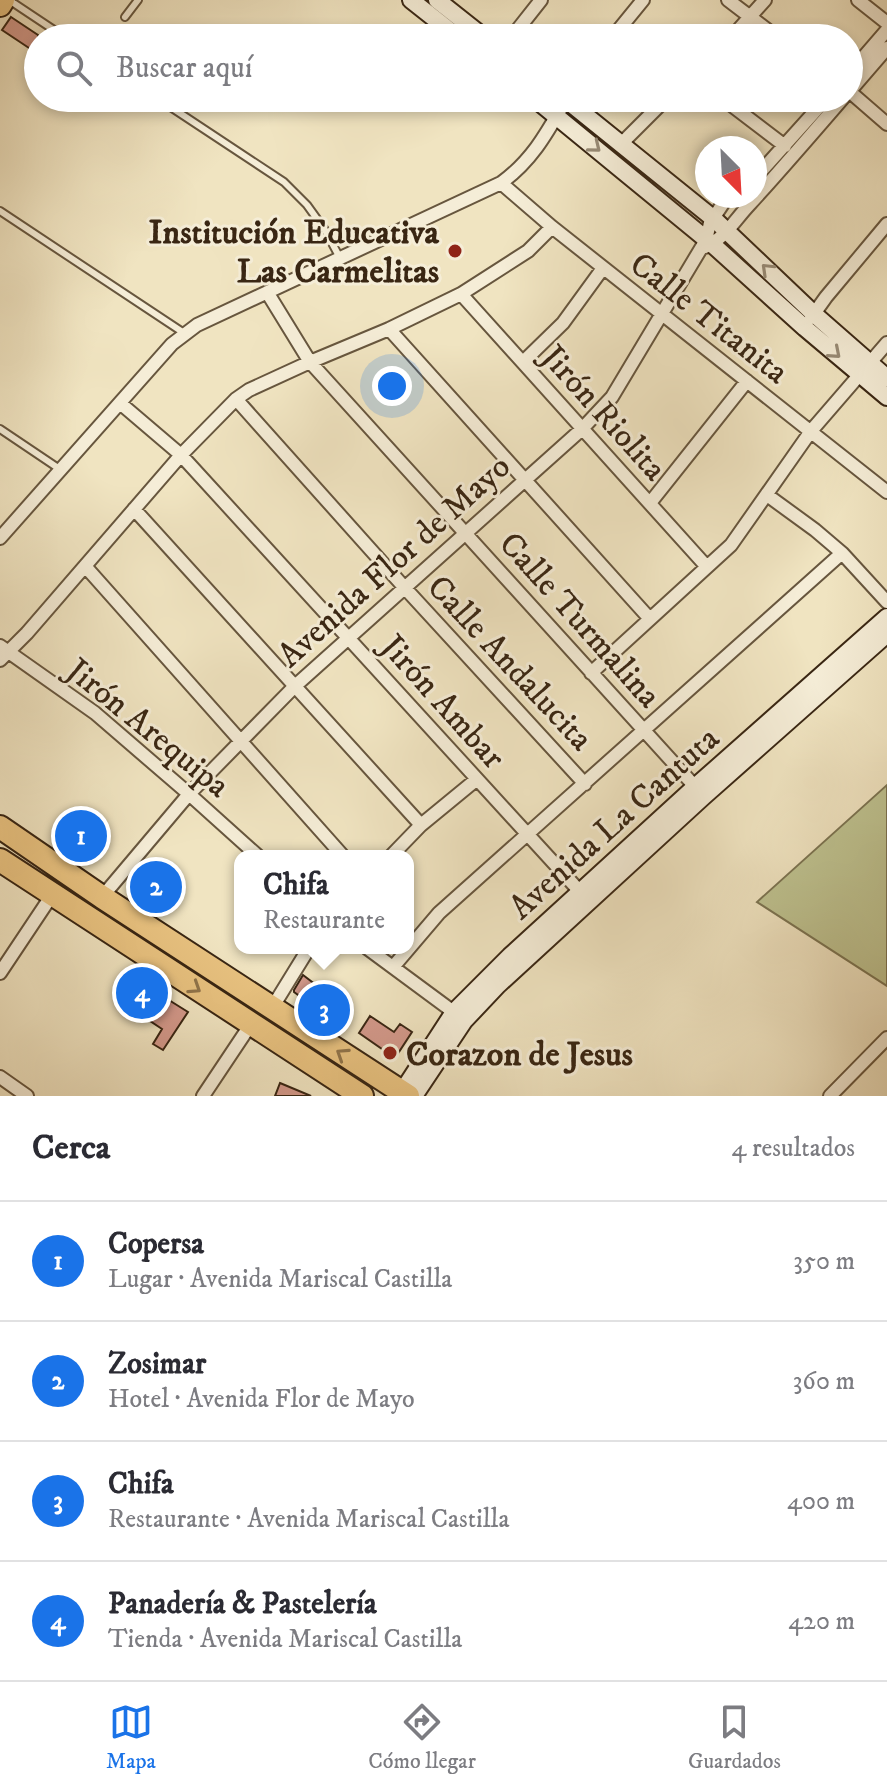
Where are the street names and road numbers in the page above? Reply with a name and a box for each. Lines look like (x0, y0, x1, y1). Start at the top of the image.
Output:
street label: Calle Titanita (621, 244, 797, 394)
street label: Jirón Riolita (530, 335, 676, 490)
street label: Avenida Flor de Mayo (269, 446, 519, 677)
street label: Calle Turmalina (490, 524, 670, 717)
street label: Calle Andalucita (418, 567, 602, 760)
street label: Jirón Ambar (369, 624, 514, 778)
street label: Jirón Arequipa (55, 648, 238, 807)
street label: Avenida La Cantuta (500, 718, 729, 929)

